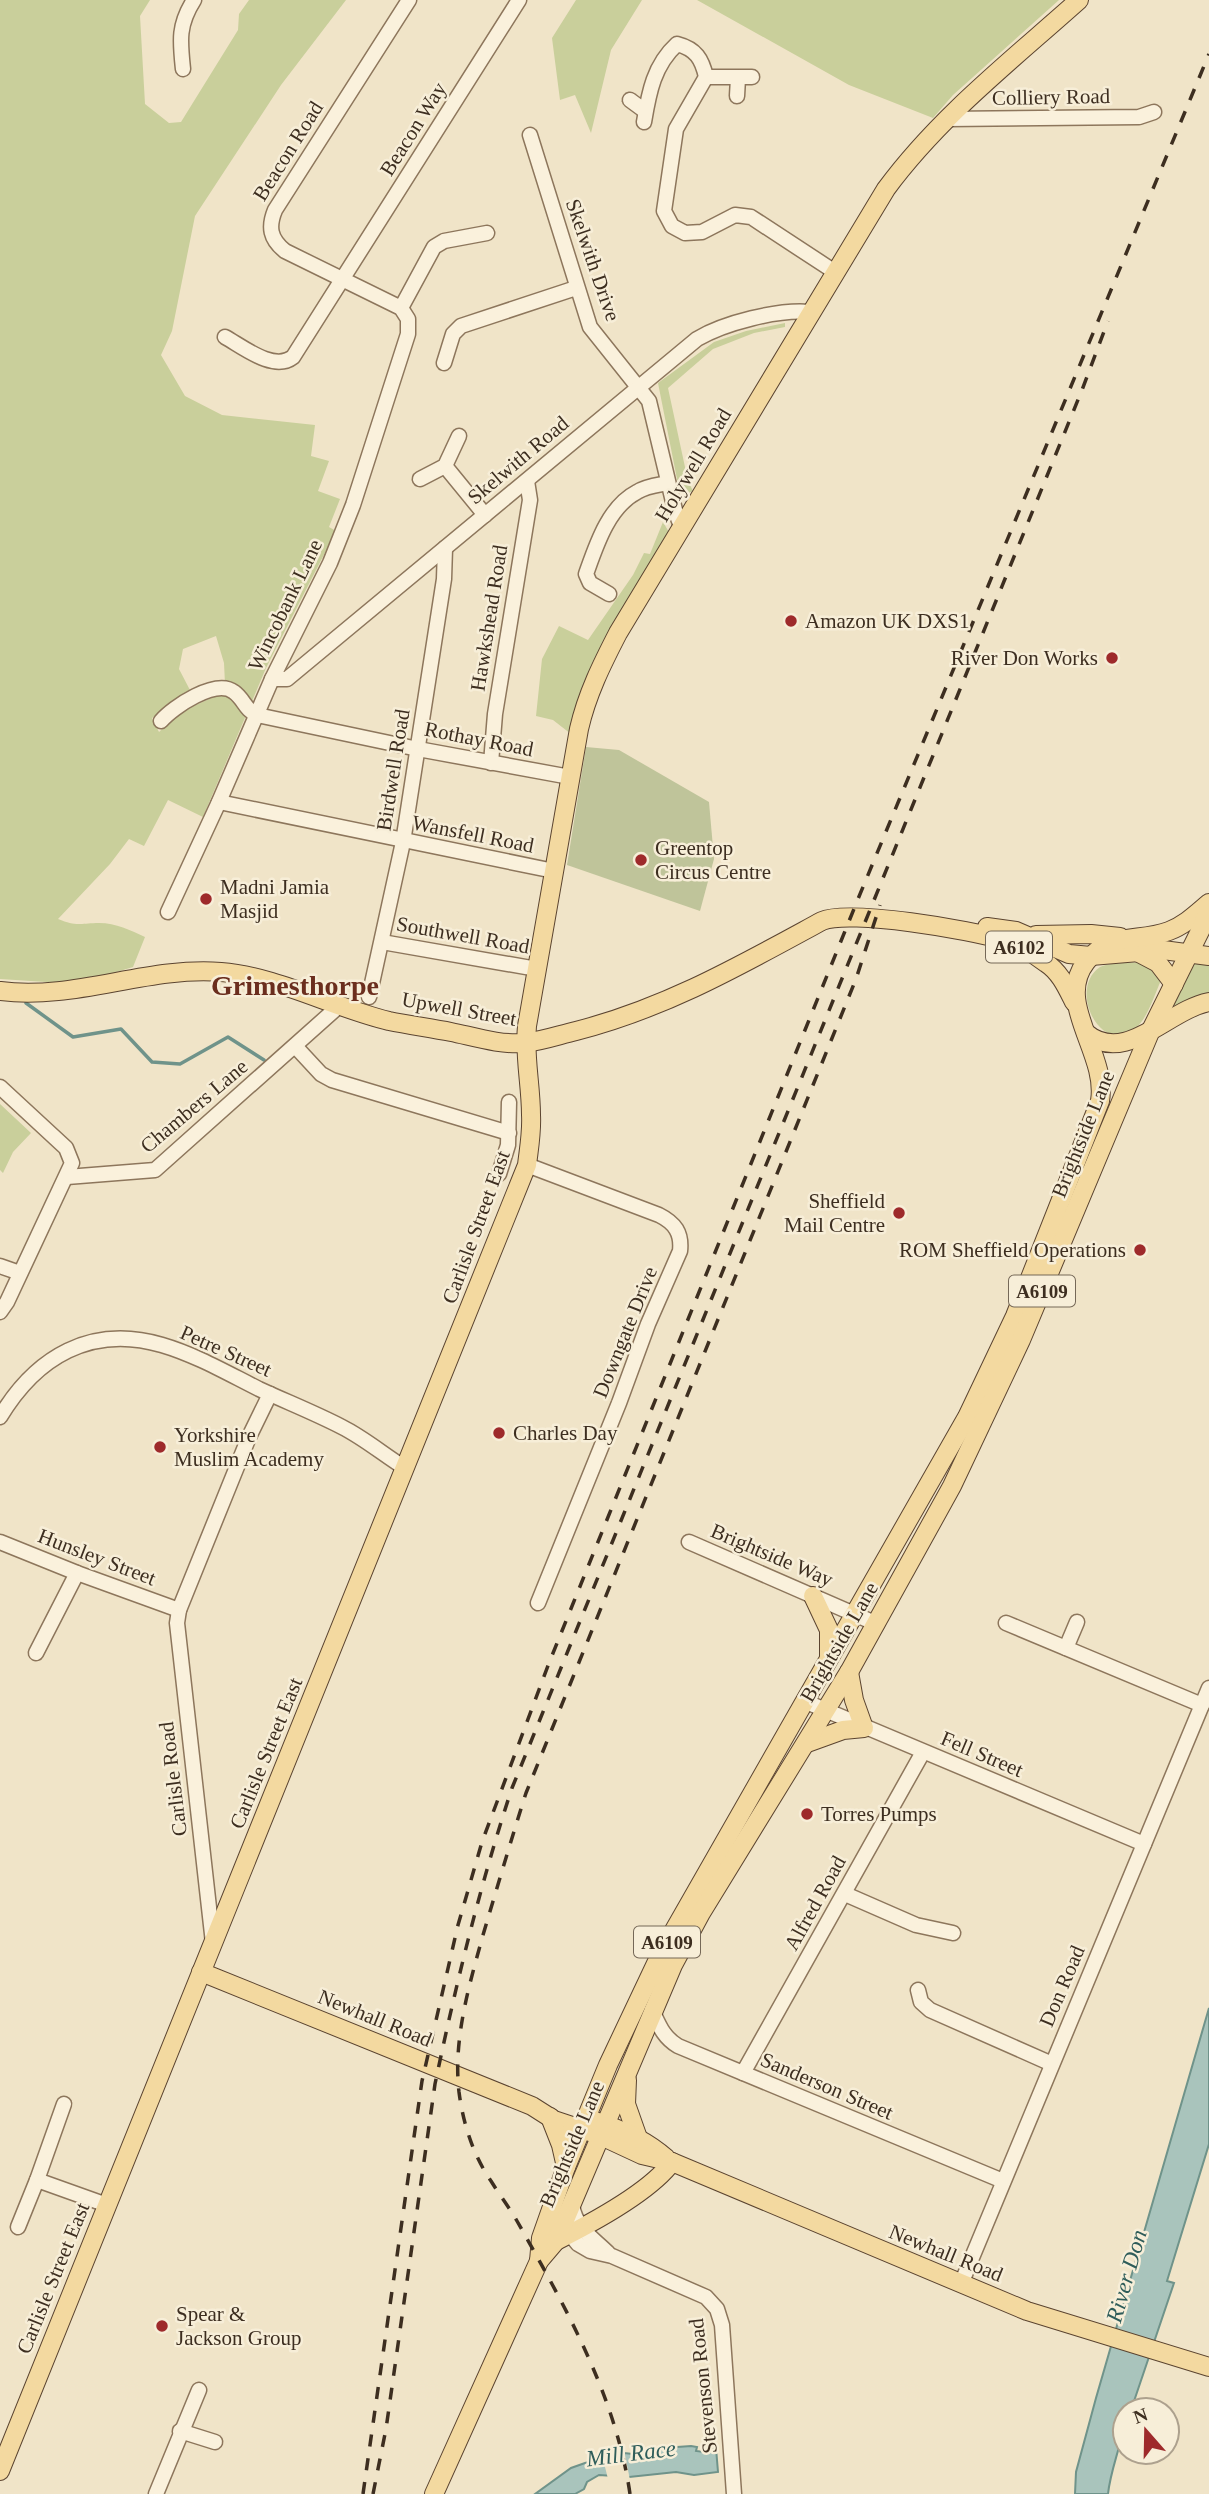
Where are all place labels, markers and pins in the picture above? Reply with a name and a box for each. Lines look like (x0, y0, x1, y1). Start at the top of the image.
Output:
place label: Amazon UK DXS1 (805, 609, 969, 633)
marker: Amazon UK DXS1 (783, 613, 799, 629)
place label: River Don Works (951, 646, 1098, 670)
marker: River Don Works (1104, 650, 1120, 666)
place label: Greentop Circus Centre (655, 836, 771, 884)
marker: Greentop Circus Centre (633, 852, 649, 868)
place label: Madni Jamia Masjid (220, 875, 330, 923)
marker: Madni Jamia Masjid (198, 891, 214, 907)
place label: Sheffield Mail Centre (784, 1189, 885, 1237)
marker: Sheffield Mail Centre (891, 1205, 907, 1221)
place label: ROM Sheffield Operations (899, 1238, 1126, 1262)
marker: ROM Sheffield Operations (1132, 1242, 1148, 1258)
place label: Charles Day (513, 1421, 618, 1445)
place label: Yorkshire Muslim Academy (174, 1423, 324, 1471)
marker: Charles Day (491, 1425, 507, 1441)
marker: Yorkshire Muslim Academy (152, 1439, 168, 1455)
place label: Torres Pumps (821, 1802, 937, 1826)
marker: Torres Pumps (799, 1806, 815, 1822)
place label: Spear & Jackson Group (176, 2302, 301, 2350)
marker: Spear & Jackson Group (154, 2318, 170, 2334)

